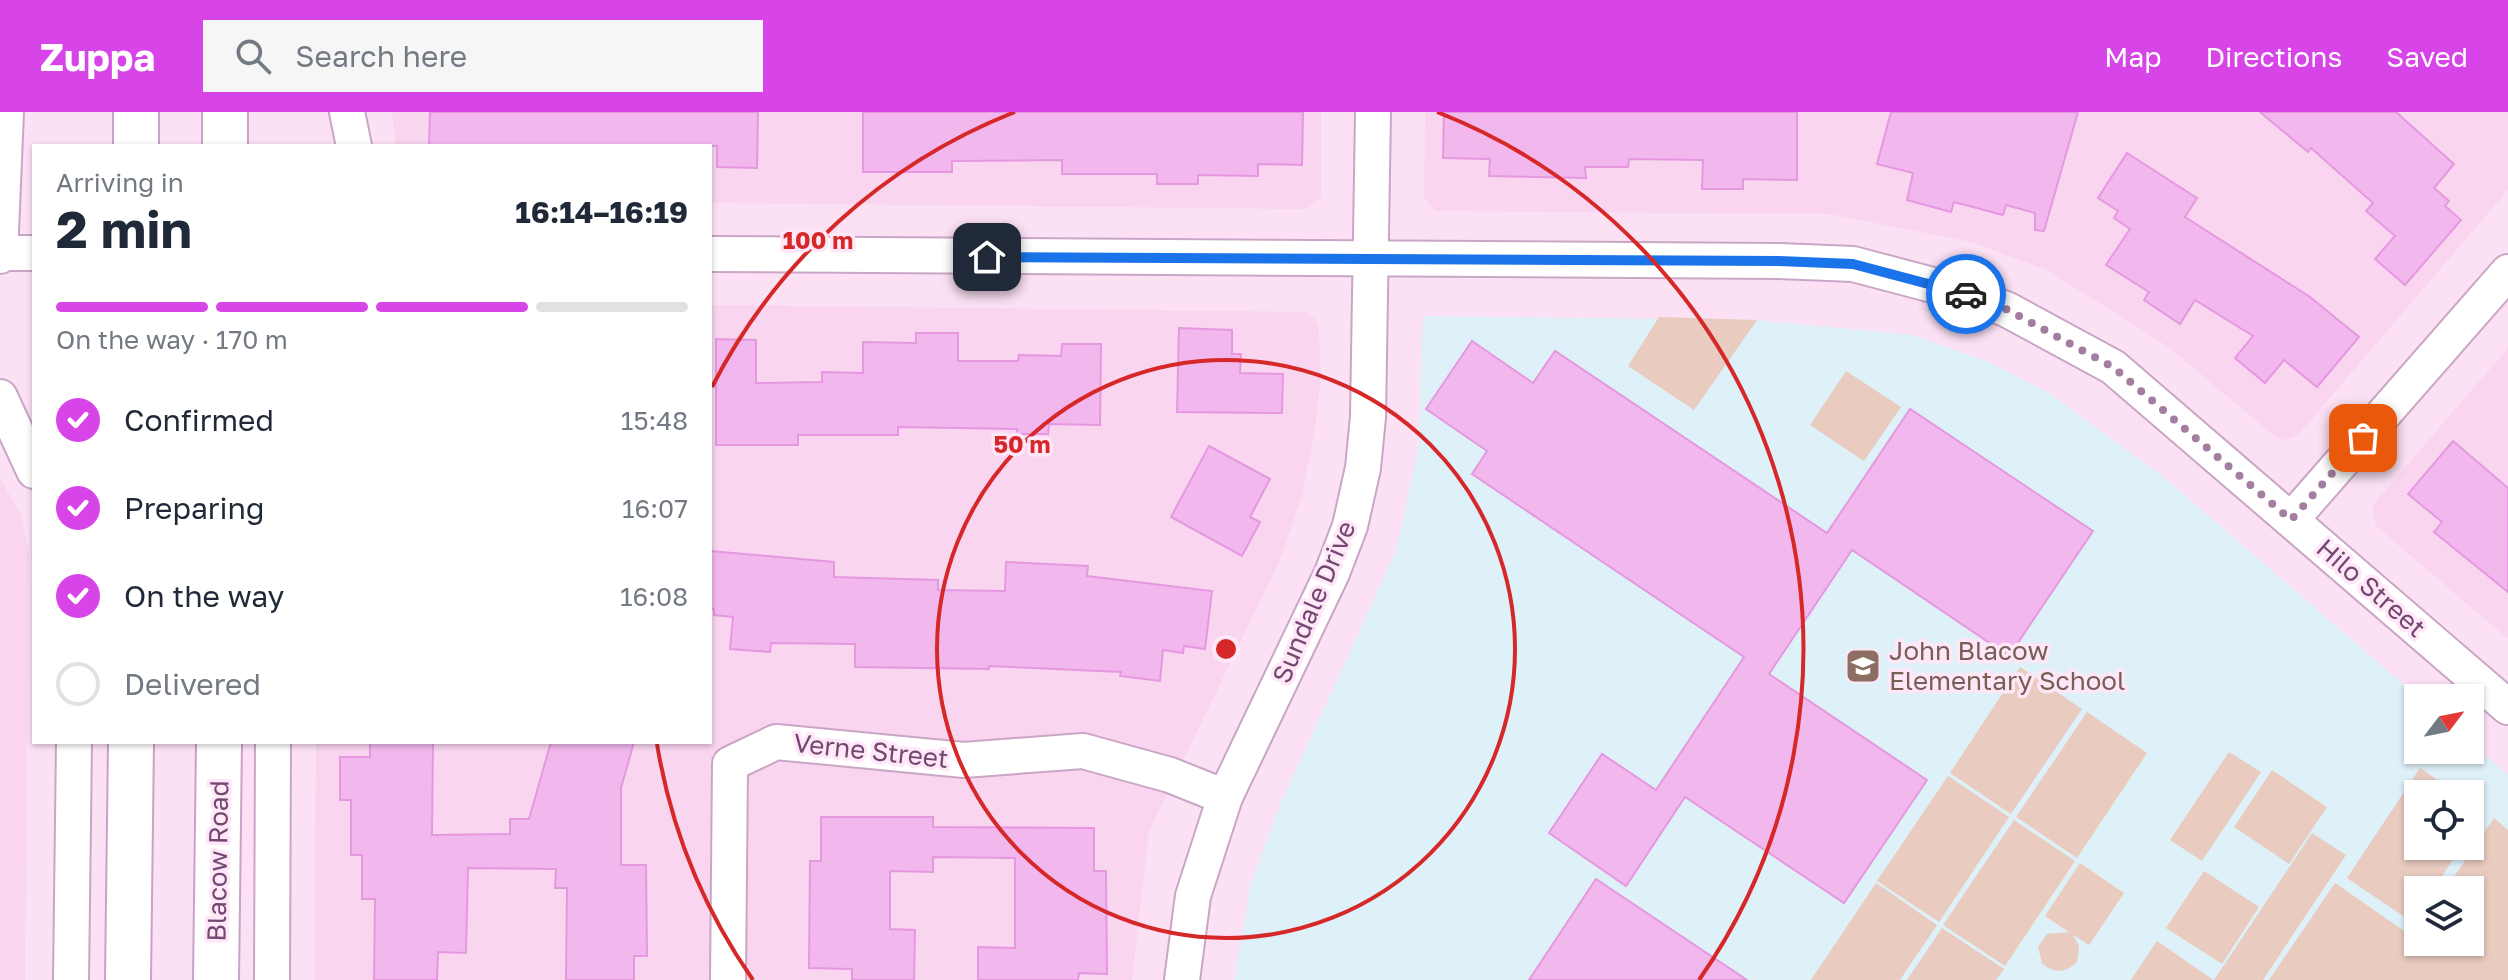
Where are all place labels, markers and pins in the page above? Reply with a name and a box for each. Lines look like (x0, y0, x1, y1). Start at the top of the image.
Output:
pin (953, 223, 1021, 291)
pin (2329, 404, 2397, 472)
centre of rings (1212, 635, 1240, 663)
place label: John Blacow Elementary School (1889, 635, 2125, 696)
school or university icon: John Blacow Elementary School (1844, 647, 1882, 685)

